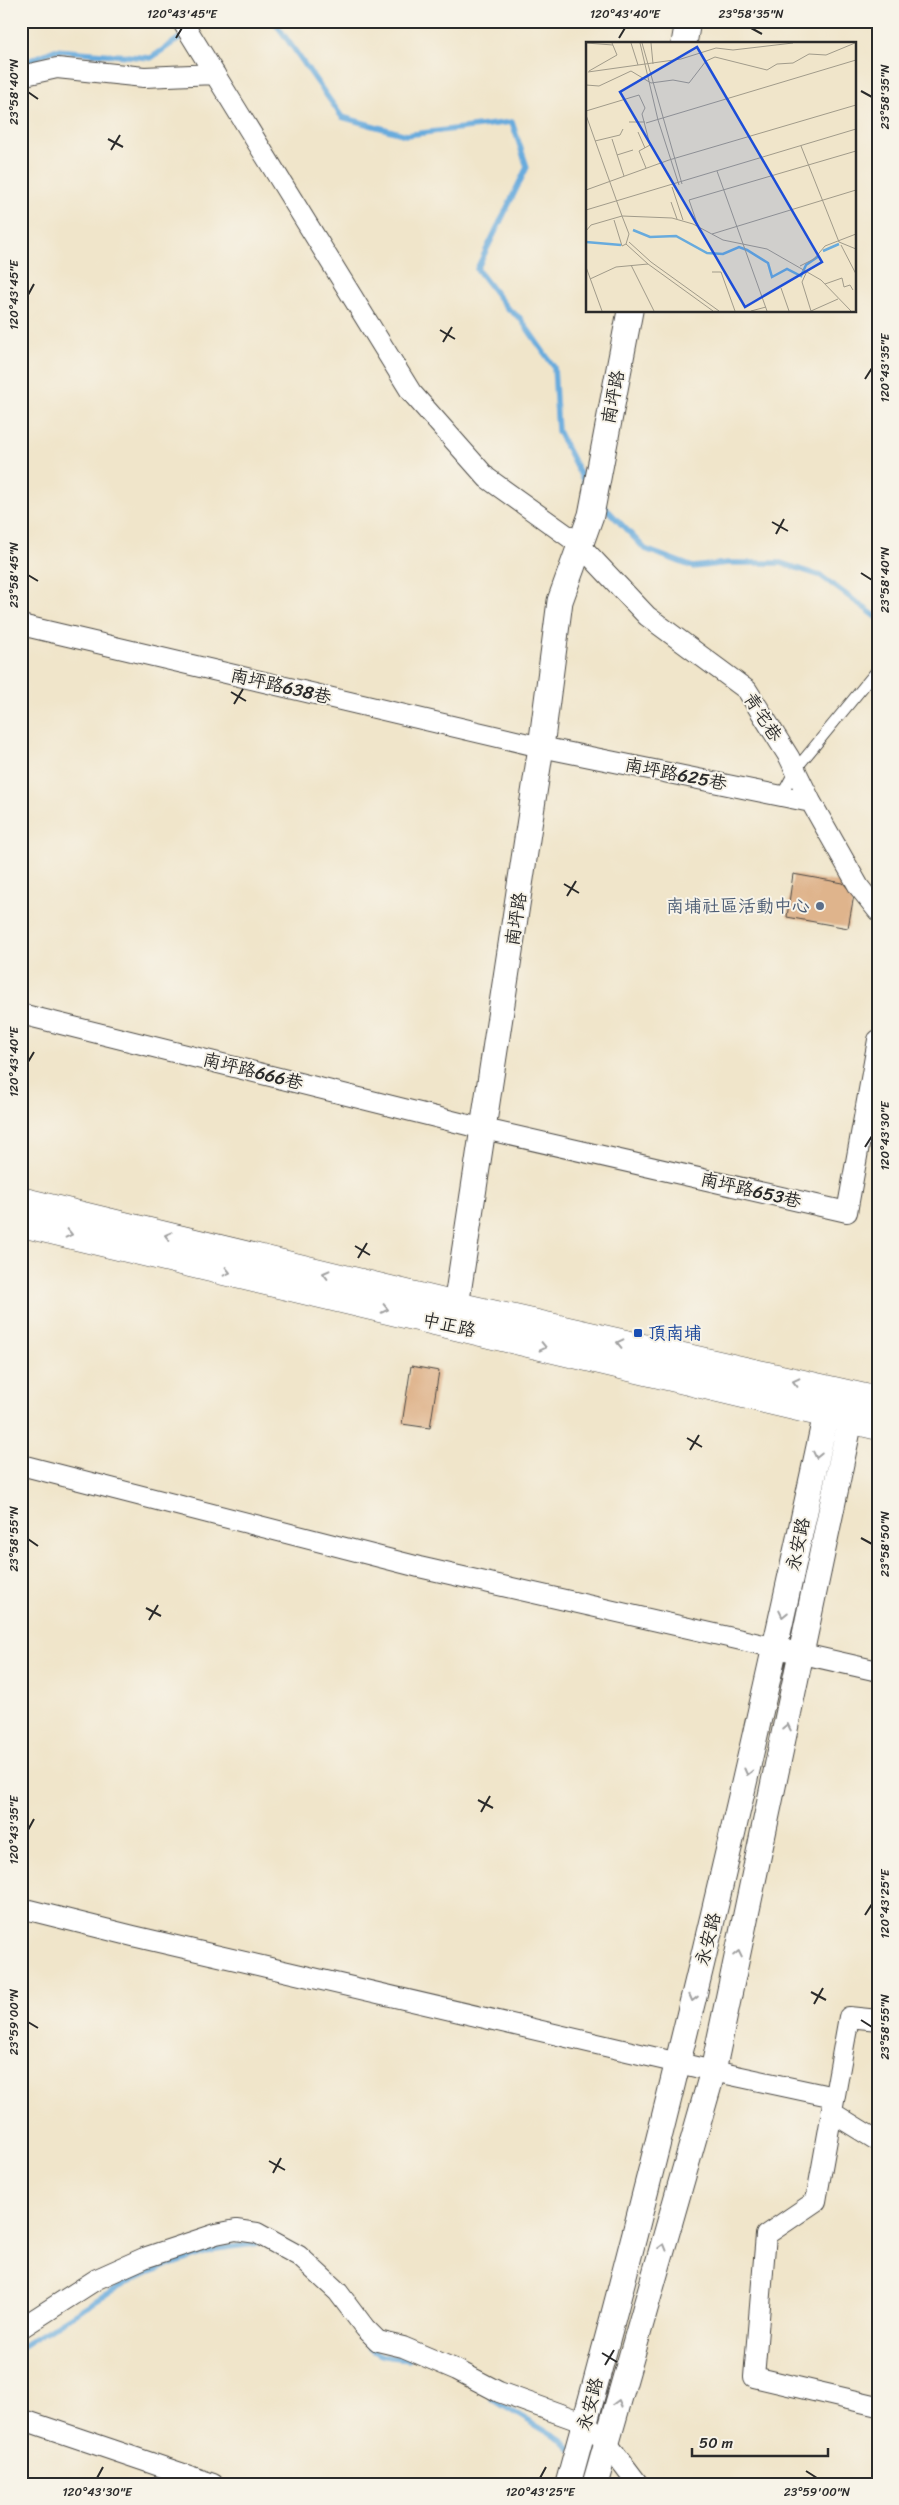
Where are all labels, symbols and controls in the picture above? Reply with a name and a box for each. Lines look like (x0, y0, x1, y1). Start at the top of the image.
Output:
text: 120°43'45"E (147, 3, 218, 25)
text: 120°43'40"E (590, 3, 661, 25)
text: 23°58'35"N (719, 3, 784, 25)
inset map (586, 42, 856, 312)
text: 23°58'40"N (3, 58, 25, 125)
text: 23°58'35"N (874, 64, 896, 129)
text: 120°43'45"E (3, 259, 25, 330)
text: 120°43'35"E (874, 332, 896, 402)
street label: 南坪路 (592, 367, 634, 427)
text: 23°58'45"N (3, 541, 25, 608)
text: 23°58'40"N (874, 546, 896, 613)
street label: 南坪路638巷 (227, 659, 335, 713)
street label: 青宅巷 (735, 686, 791, 748)
street label: 南坪路625巷 (622, 748, 730, 800)
street label: 南坪路 (496, 890, 536, 948)
place label: 南埔社區活動中心 (666, 890, 810, 922)
marker: 南埔社區活動中心 (814, 900, 826, 912)
text: 120°43'40"E (3, 1026, 25, 1097)
street label: 南坪路666巷 (199, 1043, 307, 1099)
text: 120°43'30"E (874, 1100, 896, 1171)
street label: 南坪路653巷 (697, 1163, 805, 1217)
one-way arrow (64, 1228, 73, 1239)
one-way arrow (163, 1231, 172, 1242)
one-way arrow (222, 1266, 231, 1277)
one-way arrow (321, 1269, 330, 1280)
one-way arrow (380, 1303, 389, 1314)
street label: 中正路 (419, 1303, 479, 1347)
place label: 頂南埔 (648, 1317, 702, 1349)
marker: 頂南埔 (632, 1327, 644, 1339)
one-way arrow (616, 1338, 625, 1349)
one-way arrow (538, 1341, 547, 1352)
one-way arrow (792, 1377, 801, 1388)
one-way arrow (812, 1450, 823, 1459)
text: 23°58'55"N (3, 1505, 25, 1572)
text: 23°58'50"N (874, 1510, 896, 1577)
street label: 永安路 (777, 1514, 819, 1574)
one-way arrow (778, 1609, 789, 1618)
one-way arrow (781, 1723, 792, 1731)
one-way arrow (743, 1768, 754, 1777)
text: 120°43'35"E (3, 1794, 25, 1864)
text: 120°43'25"E (874, 1868, 896, 1939)
street label: 永安路 (686, 1909, 730, 1969)
one-way arrow (732, 1950, 743, 1959)
text: 23°59'00"N (3, 1988, 25, 2055)
text: 23°58'55"N (874, 1993, 896, 2060)
one-way arrow (688, 1994, 699, 2003)
one-way arrow (657, 2243, 667, 2252)
street label: 永安路 (568, 2374, 612, 2434)
one-way arrow (612, 2400, 622, 2408)
scale bar (692, 2425, 828, 2457)
text: 50 m (699, 2430, 734, 2456)
text: 120°43'30"E (62, 2481, 133, 2503)
text: 120°43'25"E (505, 2481, 576, 2503)
text: 23°59'00"N (784, 2481, 851, 2503)

